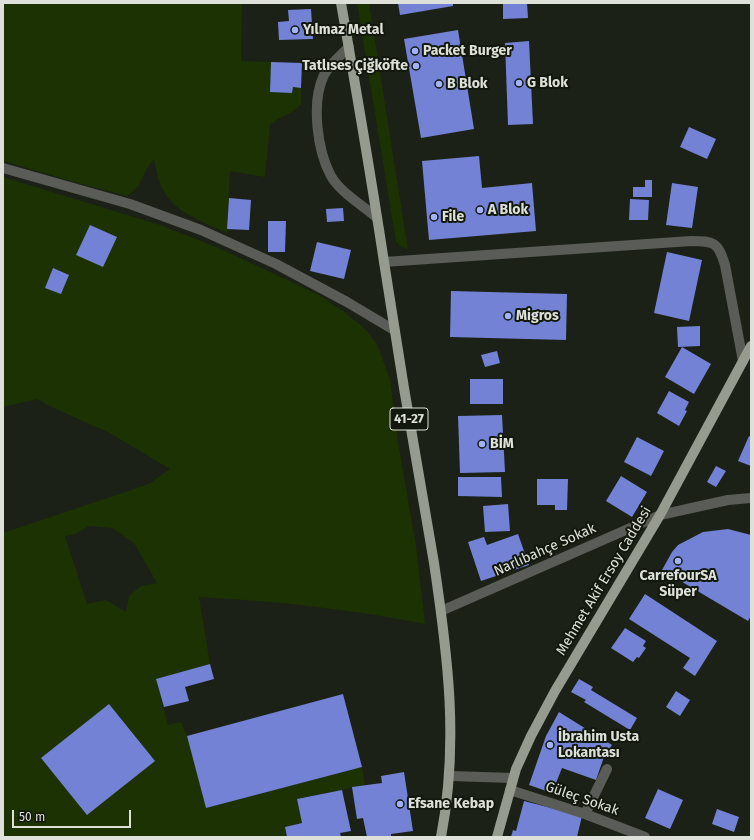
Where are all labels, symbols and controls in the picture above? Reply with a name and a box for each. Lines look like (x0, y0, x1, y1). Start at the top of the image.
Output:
place label: Yılmaz Metal (303, 22, 384, 38)
marker: Yılmaz Metal (290, 25, 300, 35)
place label: Packet Burger (423, 43, 512, 59)
marker: Packet Burger (410, 46, 420, 56)
place label: Tatlıses Çiğköfte (302, 58, 408, 74)
marker: Tatlıses Çiğköfte (411, 61, 421, 71)
place label: G Blok (527, 75, 568, 91)
place label: B Blok (447, 76, 488, 92)
marker: G Blok (514, 78, 524, 88)
marker: B Blok (434, 79, 444, 89)
place label: A Blok (488, 202, 528, 218)
marker: A Blok (475, 205, 485, 215)
place label: File (442, 209, 464, 225)
marker: File (429, 212, 439, 222)
place label: Migros (516, 308, 559, 324)
marker: Migros (503, 311, 513, 321)
road number: 41-27 (390, 408, 428, 430)
place label: BİM (490, 436, 514, 452)
marker: BİM (477, 439, 487, 449)
street label: Mehmet Akif Ersoy Caddesi (553, 504, 655, 658)
street label: Narlıbahçe Sokak (491, 520, 599, 580)
marker: CarrefourSA Süper (673, 556, 683, 566)
place label: CarrefourSA Süper (640, 568, 716, 600)
place label: İbrahim Usta Lokantası (558, 729, 639, 762)
marker: İbrahim Usta Lokantası (545, 740, 555, 750)
street label: Güleç Sokak (543, 779, 621, 819)
place label: Efsane Kebap (408, 796, 494, 812)
marker: Efsane Kebap (395, 799, 405, 809)
scale bar (14, 802, 133, 828)
text: 50 m (19, 810, 45, 824)

